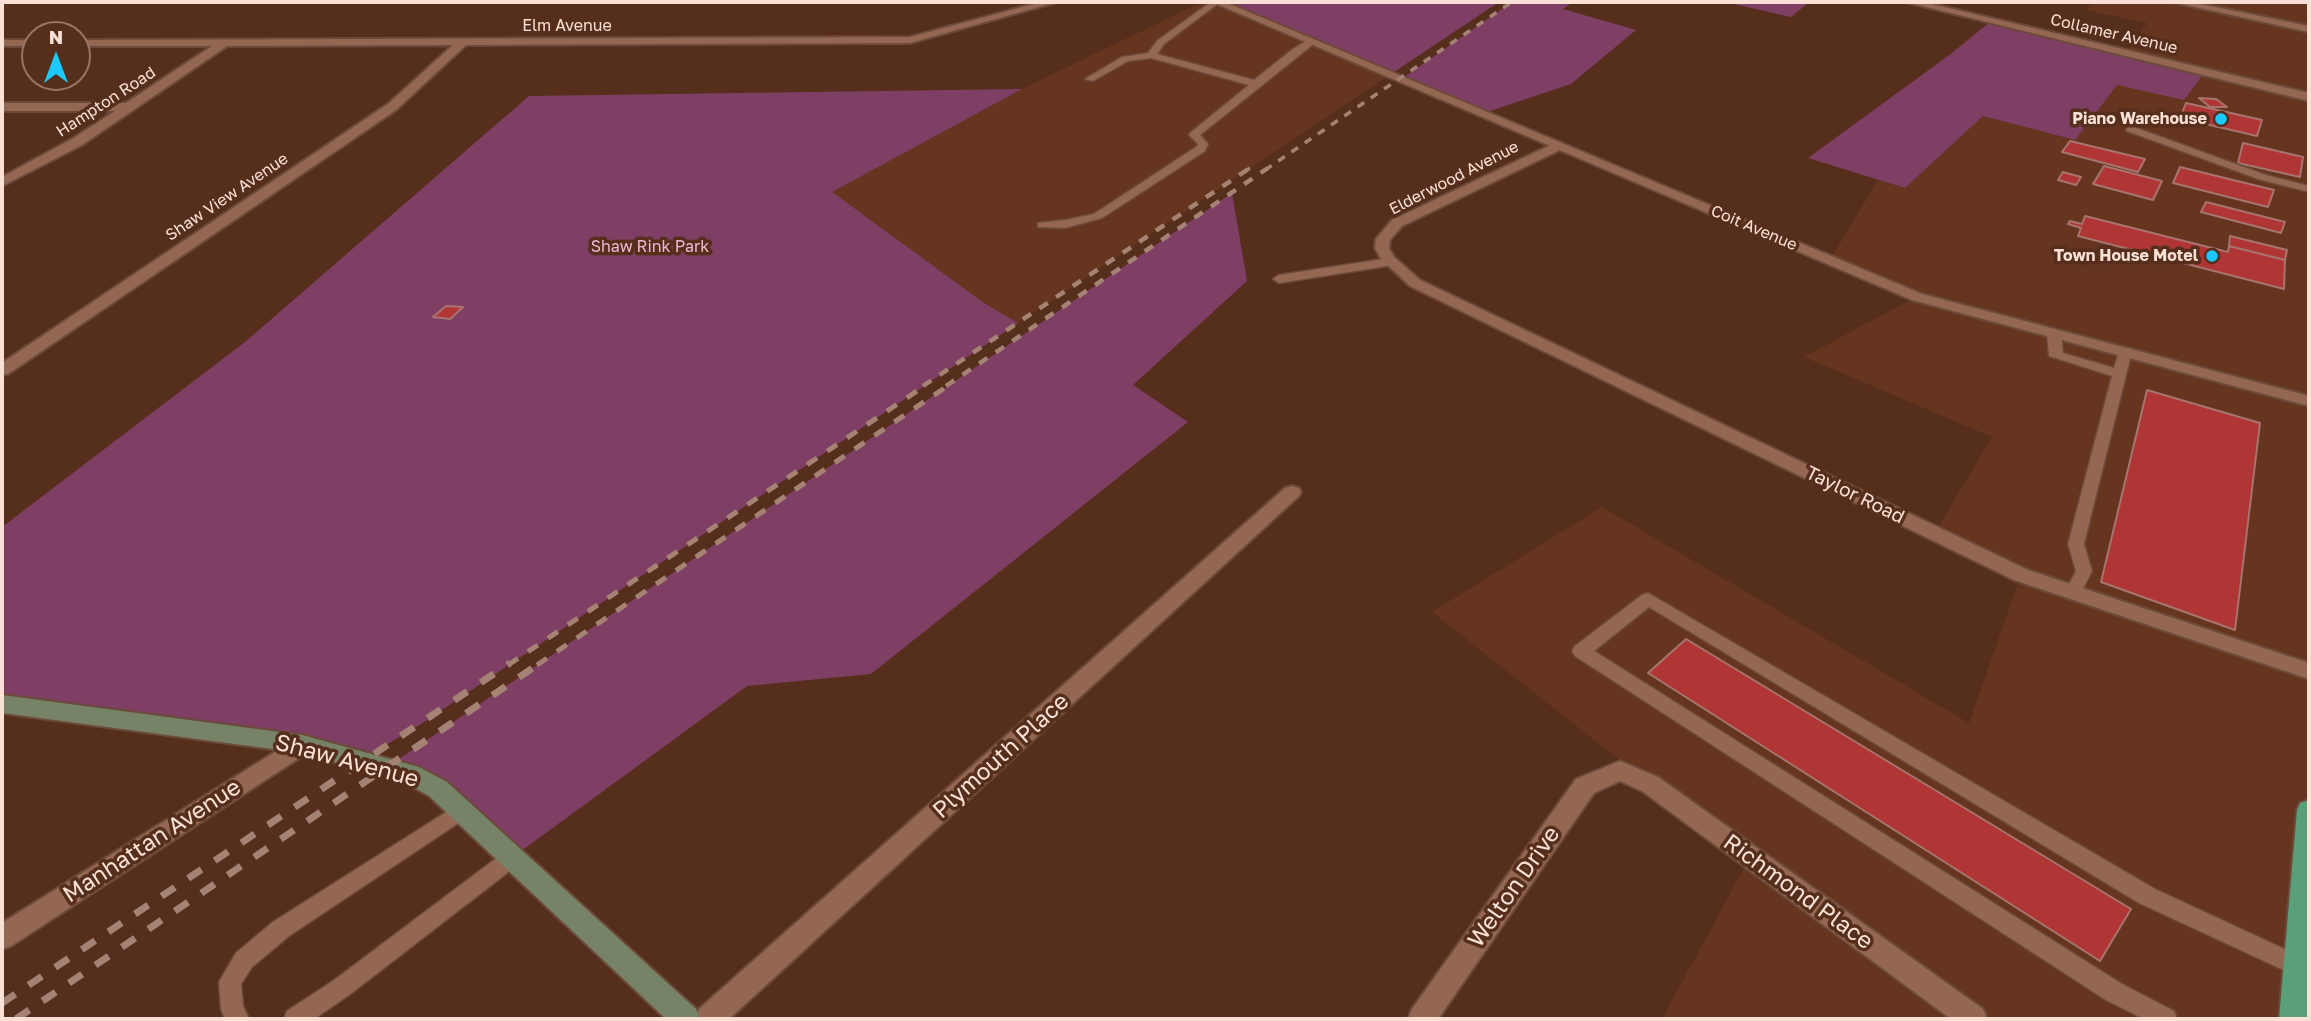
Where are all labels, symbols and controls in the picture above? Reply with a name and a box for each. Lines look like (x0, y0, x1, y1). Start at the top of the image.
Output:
street label: Collamer Avenue (2049, 10, 2179, 58)
street label: Elm Avenue (522, 16, 612, 36)
north arrow (21, 21, 91, 91)
text: N (49, 25, 63, 48)
street label: Hampton Road (53, 63, 159, 141)
place label: Piano Warehouse (2072, 109, 2207, 129)
marker: Piano Warehouse (2213, 111, 2229, 127)
street label: Elderwood Avenue (1386, 137, 1522, 219)
street label: Shaw View Avenue (162, 149, 292, 245)
street label: Coit Avenue (1708, 201, 1800, 255)
park label: Shaw Rink Park (591, 237, 709, 257)
place label: Town House Motel (2054, 246, 2198, 266)
marker: Town House Motel (2204, 248, 2220, 264)
street label: Taylor Road (1802, 461, 1908, 529)
street label: Plymouth Place (927, 688, 1075, 824)
street label: Shaw Avenue (272, 729, 422, 793)
street label: Manhattan Avenue (58, 773, 246, 909)
street label: Welton Drive (1462, 821, 1566, 953)
street label: Richmond Place (1718, 829, 1878, 955)

